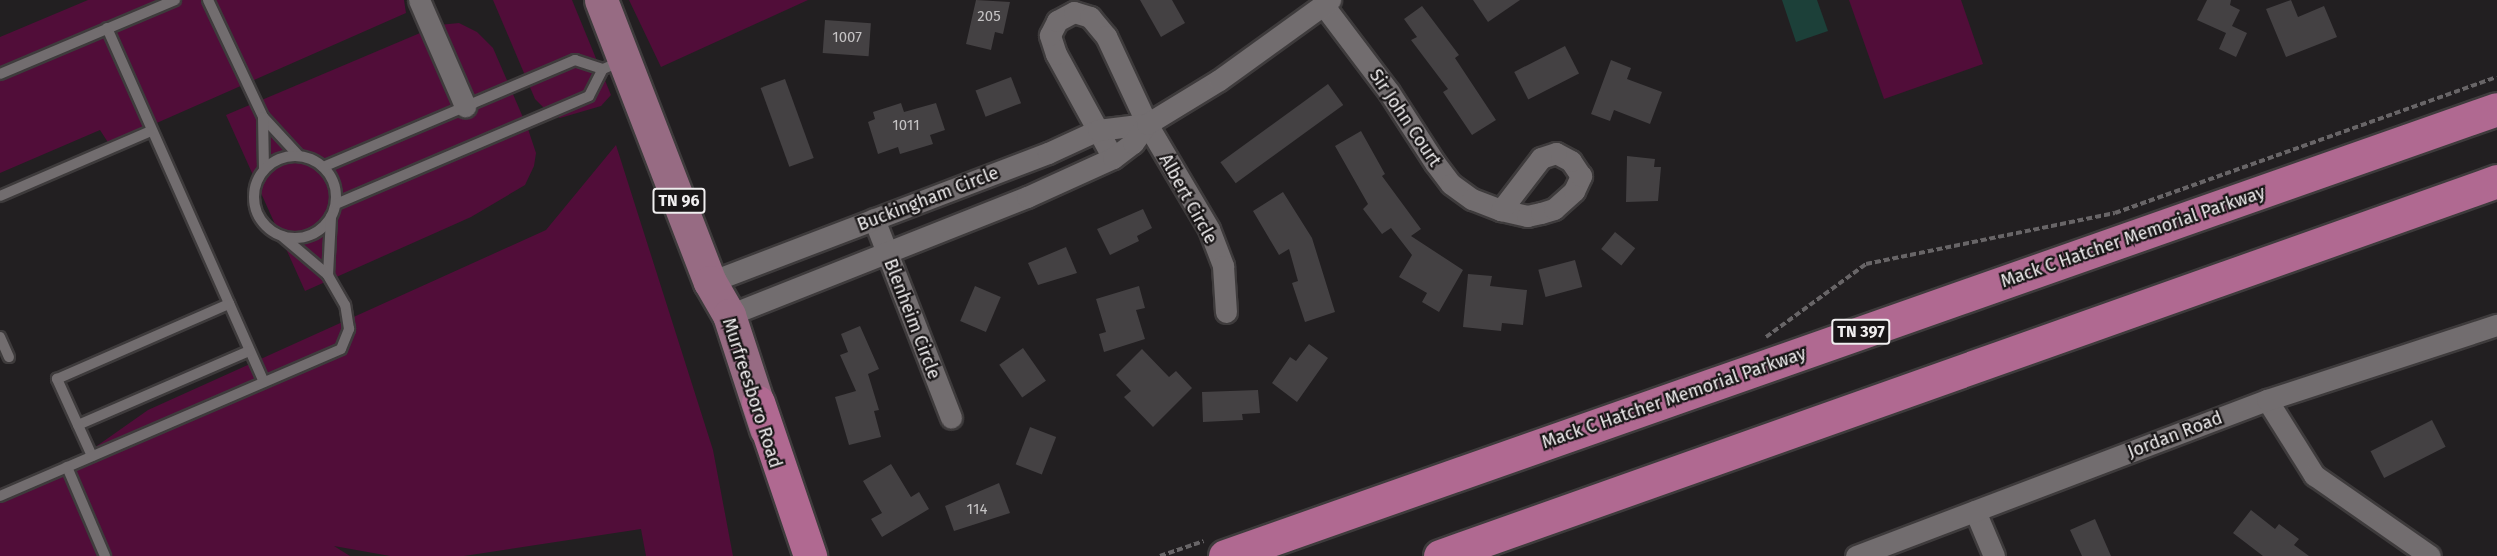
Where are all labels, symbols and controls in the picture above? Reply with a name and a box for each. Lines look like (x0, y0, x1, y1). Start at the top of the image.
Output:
house number: 205 (977, 8, 1001, 26)
house number: 1007 (832, 29, 862, 47)
street label: Sir John Court (1365, 65, 1445, 171)
house number: 1011 (892, 117, 920, 135)
street label: Albert Circle (1154, 150, 1222, 248)
street label: Buckingham Circle (854, 162, 1002, 236)
street label: Mack C Hatcher Memorial Parkway (1998, 182, 2268, 292)
road number: TN 96 (652, 188, 706, 214)
street label: Blenheim Circle (879, 256, 945, 382)
street label: Murfreesboro Road (718, 315, 786, 471)
road number: TN 397 (1831, 319, 1891, 345)
street label: Mack C Hatcher Memorial Parkway (1539, 343, 1809, 453)
street label: Jordan Road (2125, 407, 2225, 463)
house number: 114 (967, 501, 987, 519)

